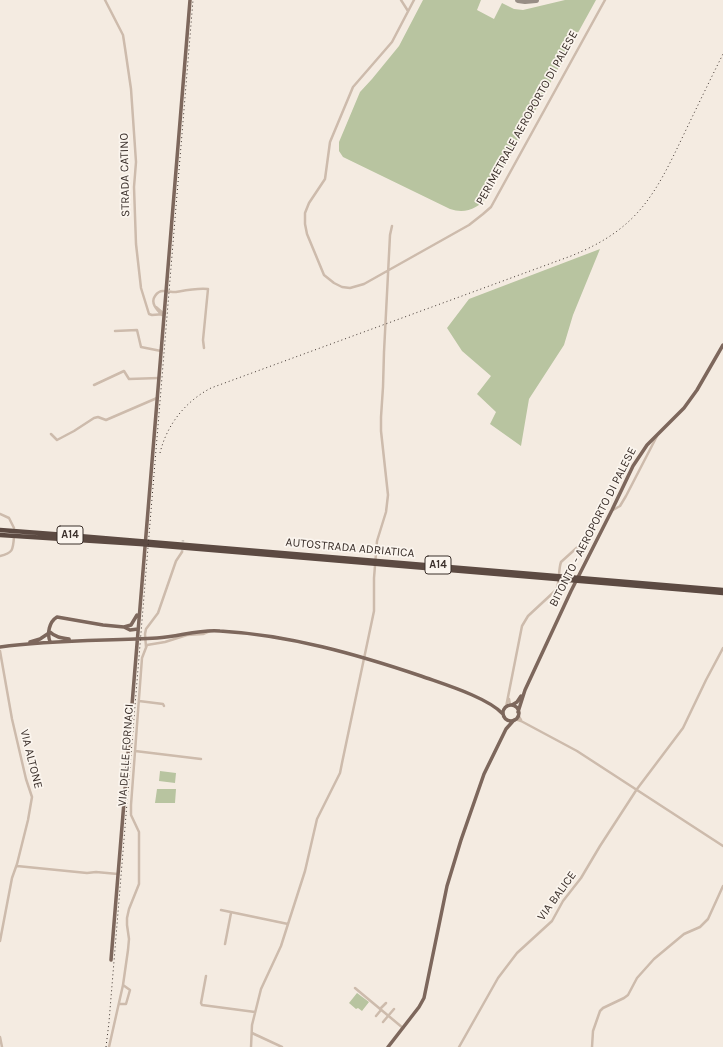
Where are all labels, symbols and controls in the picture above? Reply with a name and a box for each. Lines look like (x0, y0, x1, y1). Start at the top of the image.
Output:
street label: PERIMETRALE AEROPORTO DI PALESE (473, 28, 581, 208)
street label: STRADA CATINO (117, 133, 133, 217)
street label: BITONTO - AEROPORTO DI PALESE (546, 445, 640, 609)
road number: A14 (57, 526, 83, 544)
street label: AUTOSTRADA ADRIATICA (285, 535, 415, 561)
road number: A14 (425, 556, 451, 574)
street label: VIA DELLE FORNACI (115, 703, 137, 807)
street label: VIA ALTONE (17, 728, 45, 790)
street label: VIA BALICE (534, 869, 580, 923)

